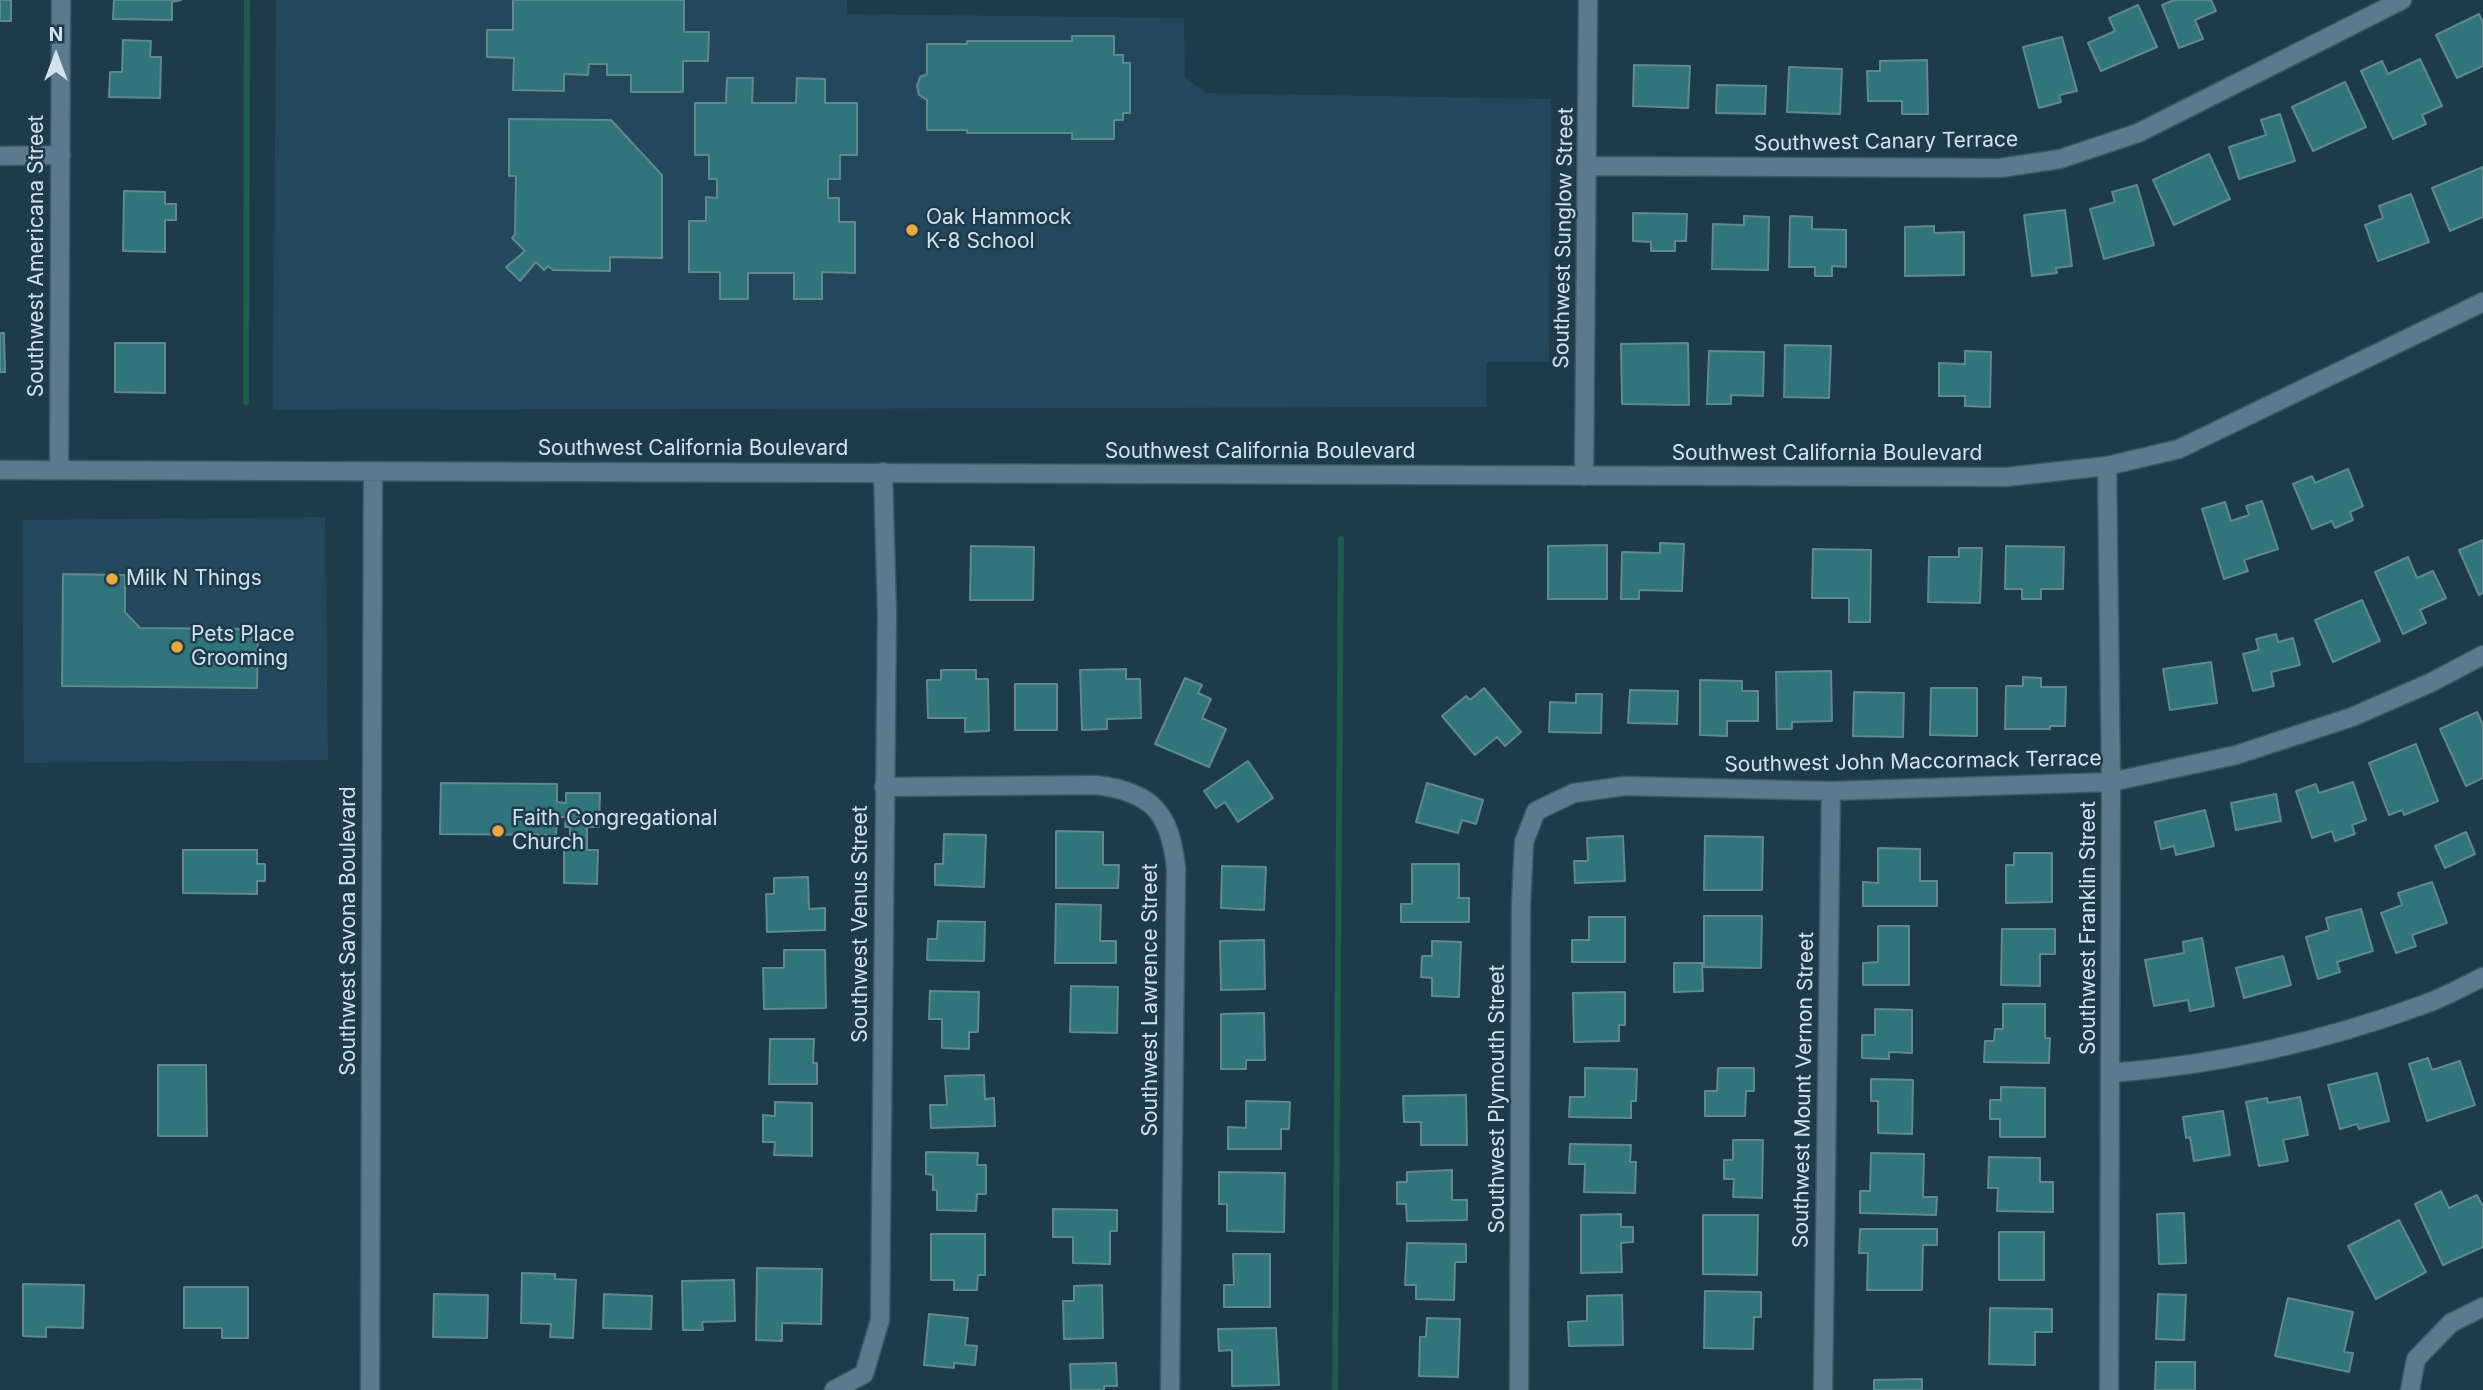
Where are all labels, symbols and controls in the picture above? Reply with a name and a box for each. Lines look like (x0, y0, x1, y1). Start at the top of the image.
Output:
north arrow (21, 21, 91, 91)
text: N (49, 23, 63, 46)
street label: Southwest Sunglow Street (1549, 107, 1579, 369)
street label: Southwest Americana Street (24, 115, 50, 397)
street label: Southwest Canary Terrace (1754, 127, 2018, 157)
place label: Oak Hammock K-8 School (926, 205, 1072, 255)
marker: Oak Hammock K-8 School (904, 222, 920, 238)
street label: Southwest California Boulevard (538, 436, 848, 462)
street label: Southwest California Boulevard (1105, 439, 1415, 465)
street label: Southwest California Boulevard (1672, 441, 1982, 467)
place label: Milk N Things (126, 566, 262, 592)
marker: Milk N Things (104, 571, 120, 587)
place label: Pets Place Grooming (191, 622, 295, 672)
marker: Pets Place Grooming (169, 639, 185, 655)
street label: Southwest John Maccormack Terrace (1724, 746, 2102, 778)
street label: Southwest Savona Boulevard (336, 786, 362, 1076)
street label: Southwest Franklin Street (2076, 801, 2102, 1055)
street label: Southwest Venus Street (848, 805, 874, 1043)
place label: Faith Congregational Church (512, 806, 717, 856)
marker: Faith Congregational Church (490, 823, 506, 839)
street label: Southwest Lawrence Street (1138, 863, 1164, 1137)
street label: Southwest Mount Vernon Street (1789, 932, 1819, 1248)
street label: Southwest Plymouth Street (1485, 965, 1511, 1233)

